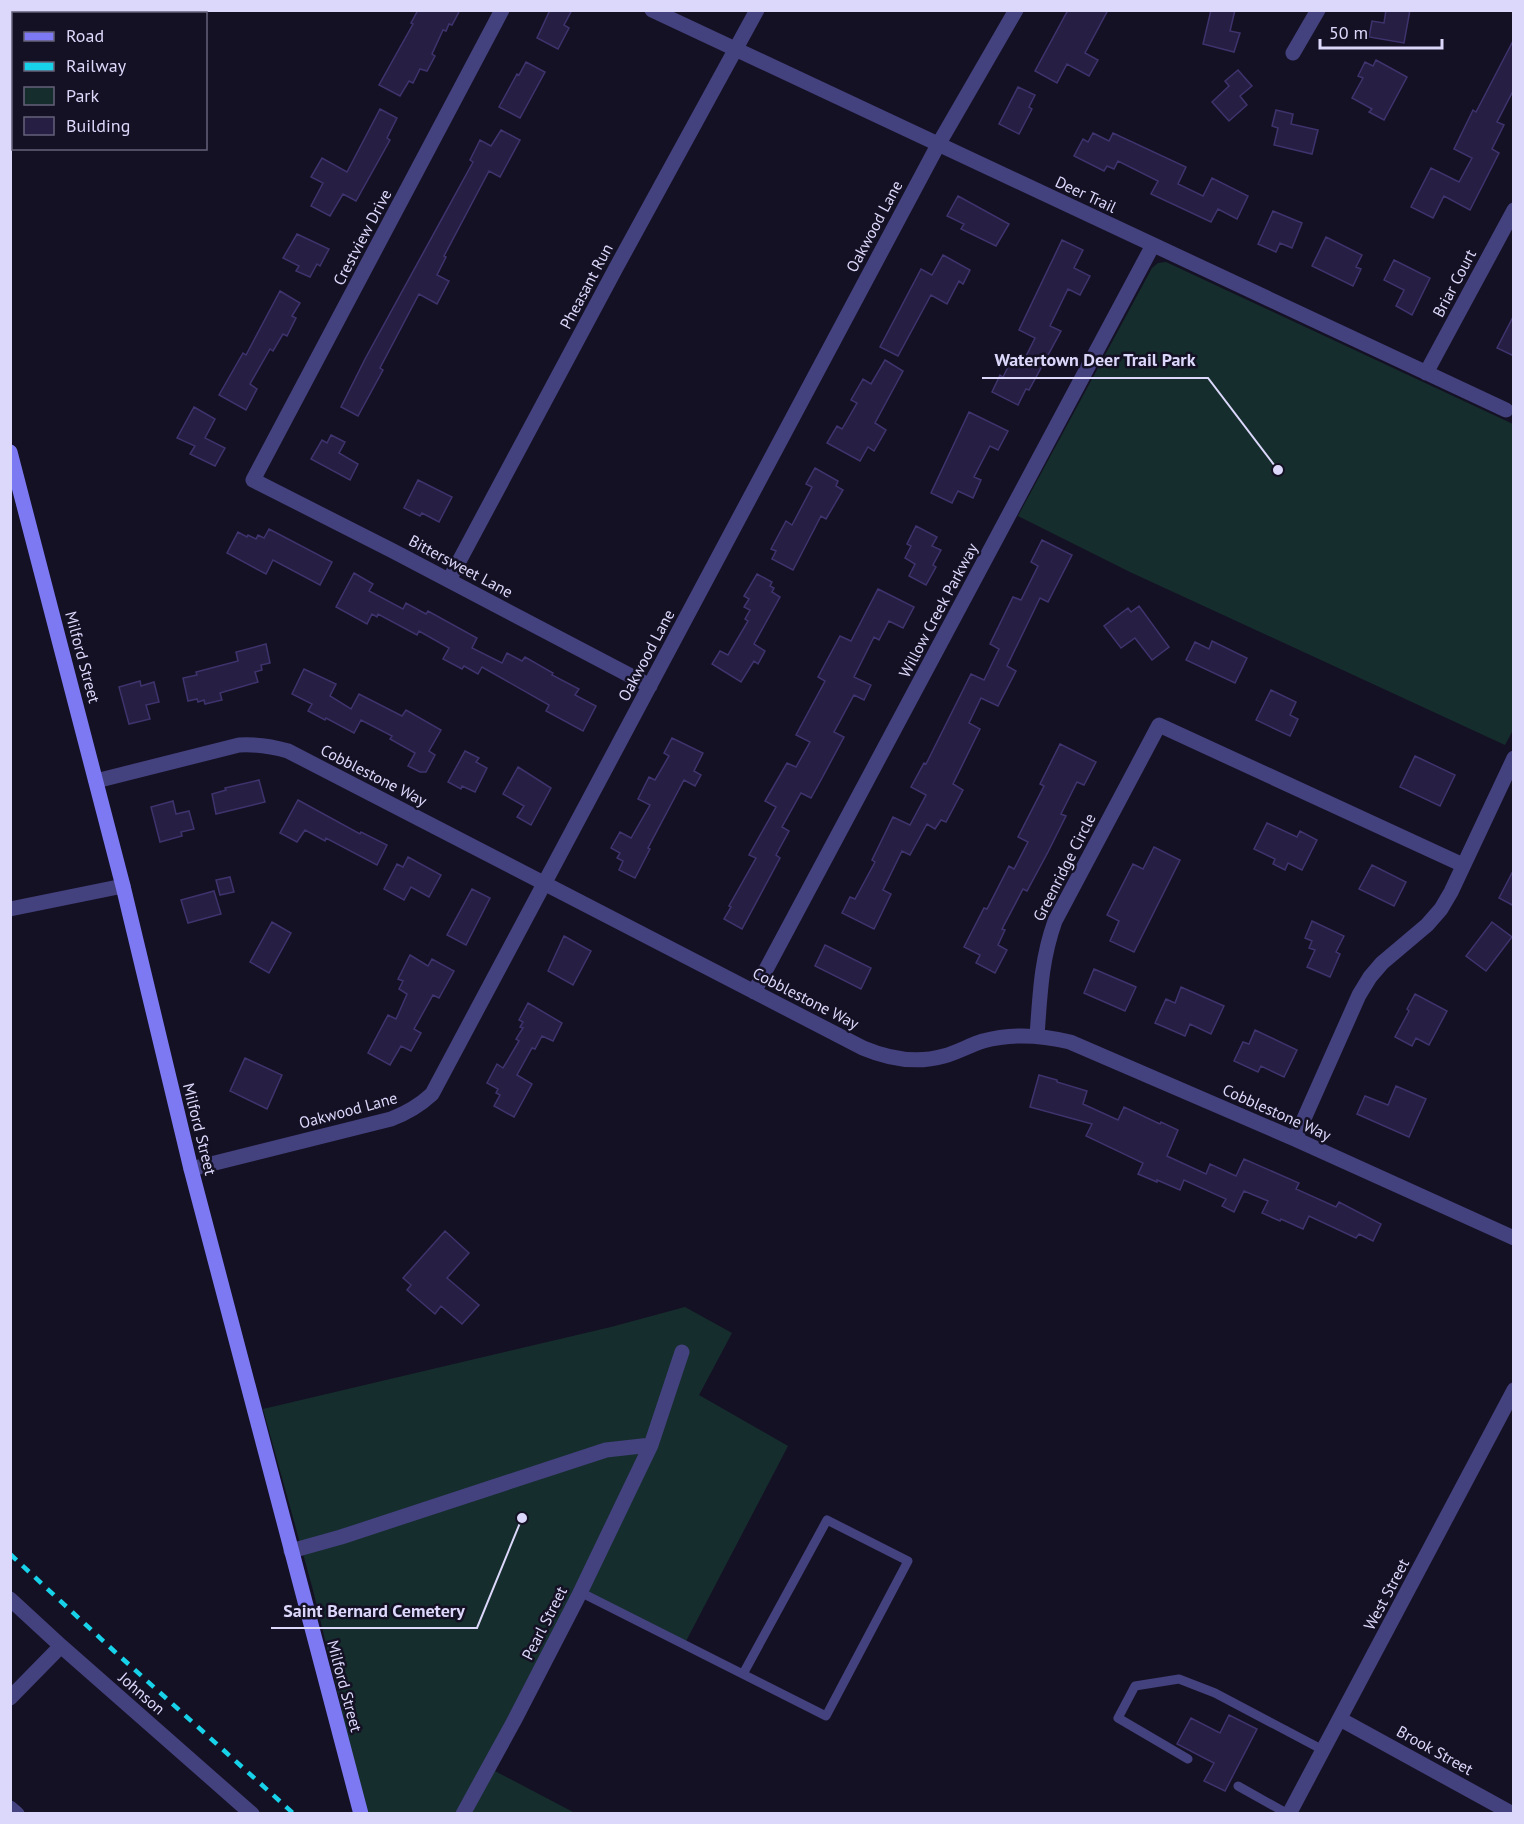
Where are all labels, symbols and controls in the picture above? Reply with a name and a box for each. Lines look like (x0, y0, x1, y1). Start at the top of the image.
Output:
legend (12, 12, 207, 150)
scale bar (1320, 12, 1442, 50)
text: 50 m (1329, 21, 1368, 44)
text: Road (66, 24, 104, 47)
text: Railway (66, 54, 127, 77)
text: Park (66, 84, 99, 107)
text: Building (66, 114, 130, 137)
street label: Deer Trail (1052, 171, 1120, 217)
street label: Oakwood Lane (841, 177, 907, 275)
street label: Crestview Drive (328, 185, 396, 289)
street label: Pheasant Run (555, 240, 617, 332)
street label: Briar Court (1428, 245, 1480, 320)
callout: Watertown Deer Trail Park (982, 342, 1208, 378)
text: Watertown Deer Trail Park (994, 348, 1196, 371)
street label: Bittersweet Lane (406, 530, 516, 602)
street label: Willow Creek Parkway (894, 539, 982, 681)
street label: Oakwood Lane (613, 606, 679, 704)
street label: Milford Street (61, 609, 105, 706)
street label: Cobblestone Way (318, 740, 431, 811)
street label: Greenridge Circle (1028, 810, 1100, 924)
street label: Cobblestone Way (750, 963, 863, 1034)
street label: Cobblestone Way (1220, 1079, 1335, 1145)
street label: Milford Street (179, 1081, 221, 1178)
street label: Oakwood Lane (297, 1087, 399, 1133)
street label: West Street (1359, 1554, 1413, 1633)
street label: Pearl Street (517, 1582, 571, 1663)
callout: Saint Bernard Cemetery (271, 1592, 477, 1628)
text: Saint Bernard Cemetery (283, 1599, 465, 1622)
street label: Milford Street (323, 1638, 367, 1735)
street label: Johnson (114, 1667, 169, 1719)
street label: Brook Street (1393, 1721, 1477, 1779)

